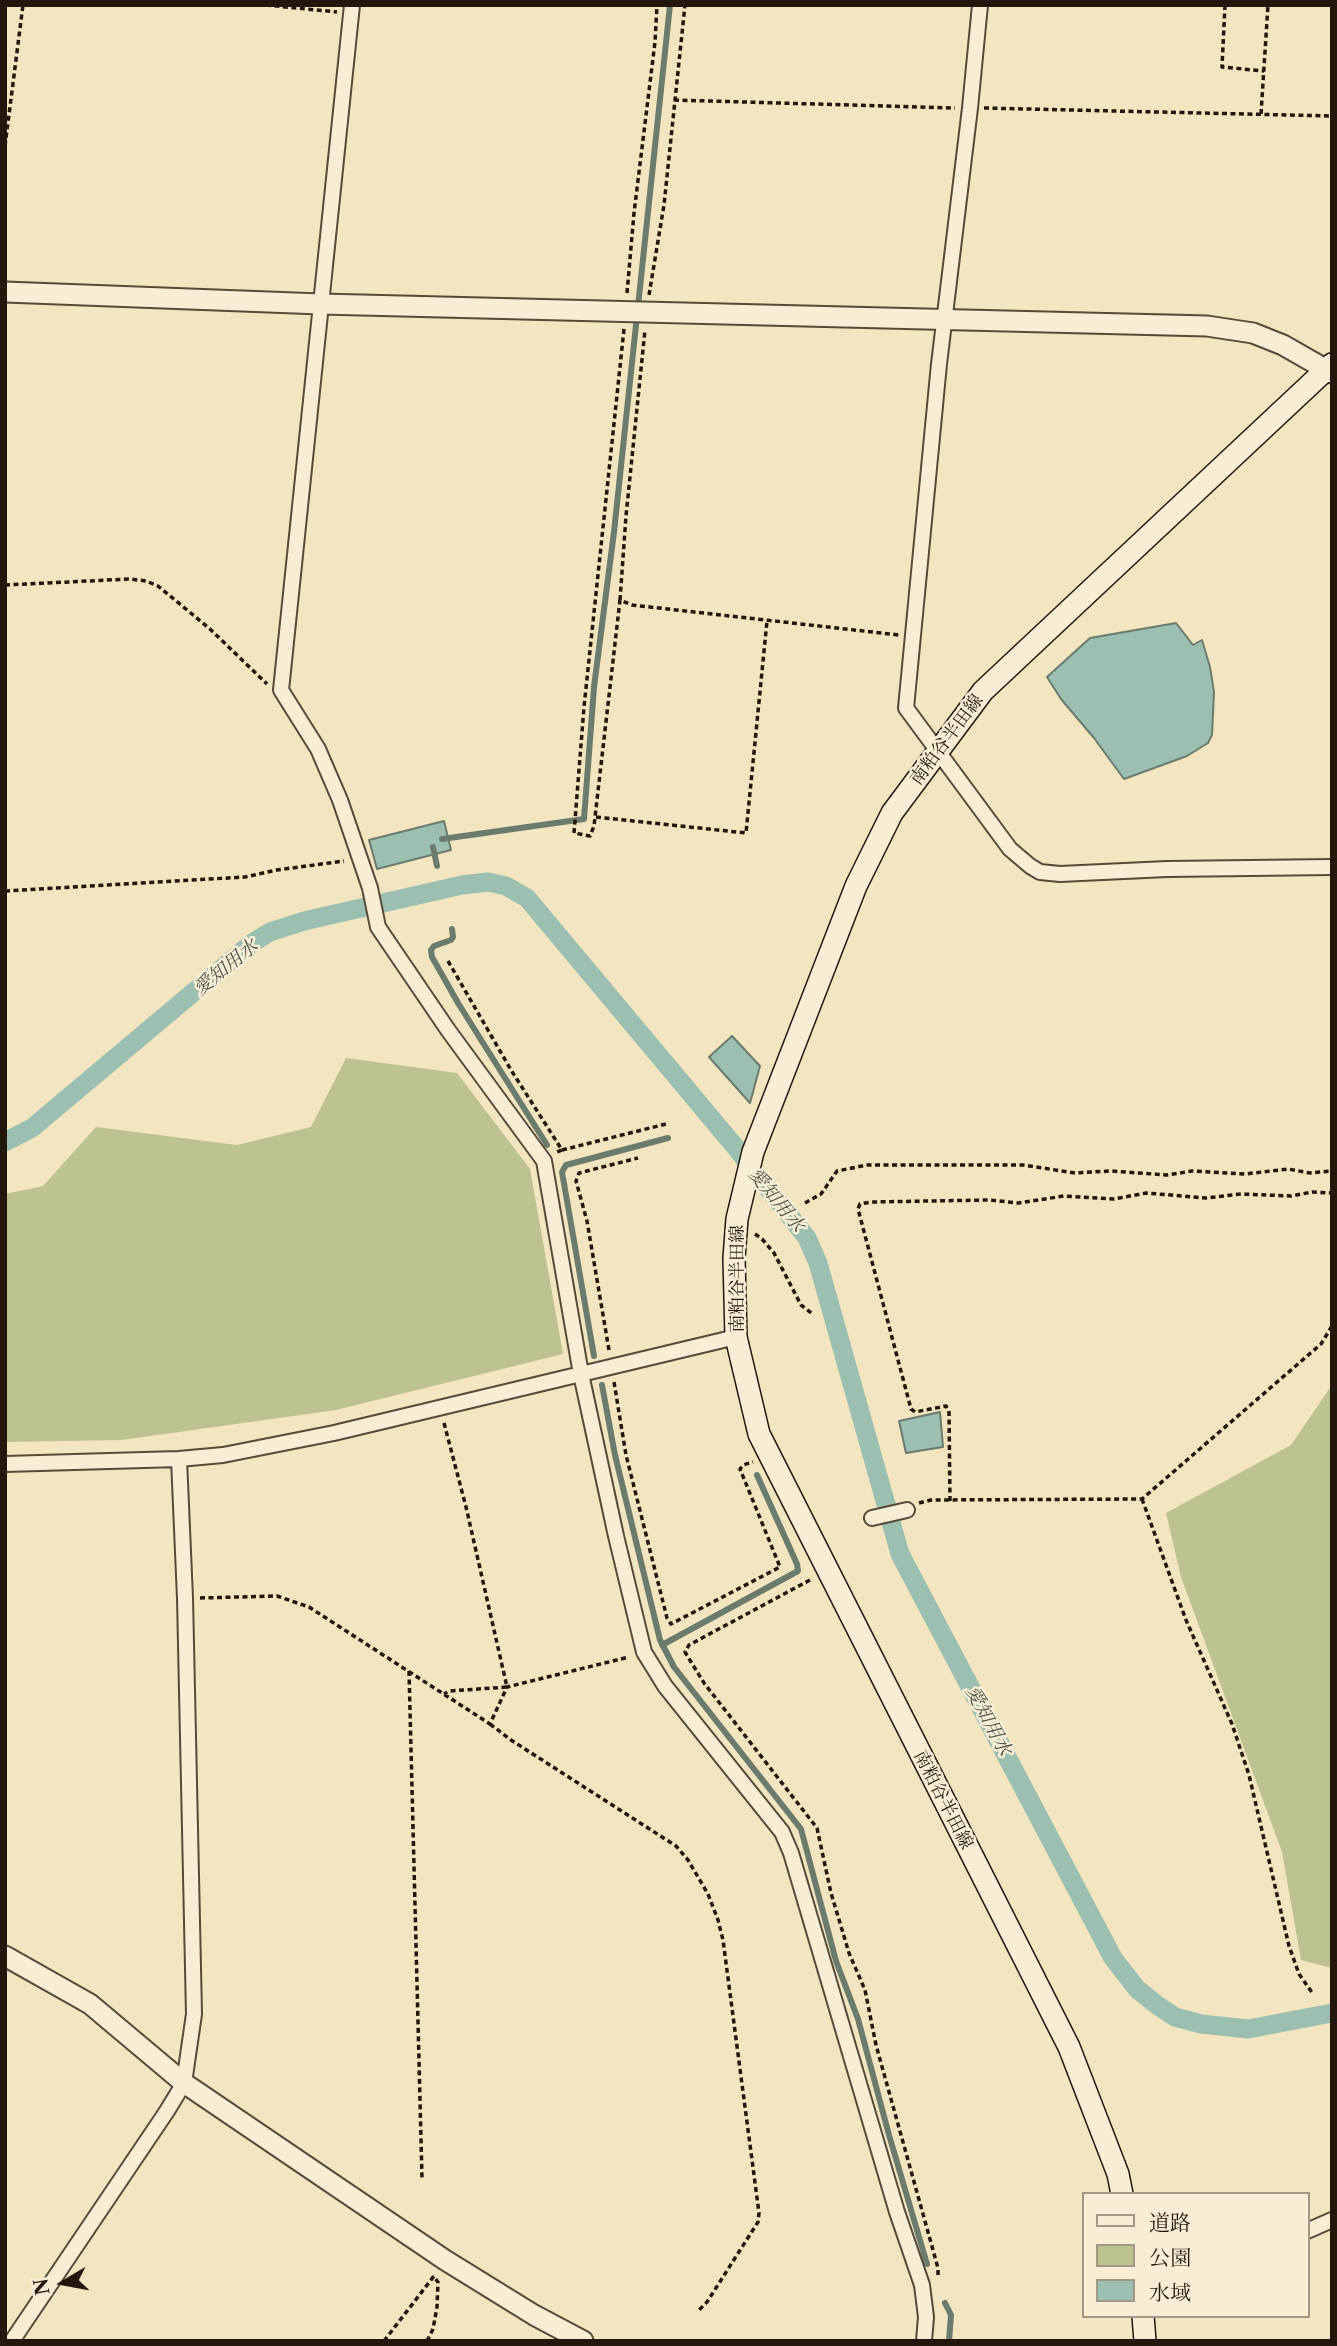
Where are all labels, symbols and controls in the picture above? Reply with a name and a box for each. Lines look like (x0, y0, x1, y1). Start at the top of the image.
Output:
street label: 南粕谷半田線 (906, 690, 988, 790)
water label: 愛知用水 (189, 935, 263, 1001)
water label: 愛知用水 (743, 1163, 809, 1237)
street label: 南粕谷半田線 (727, 1225, 749, 1333)
water label: 愛知用水 (960, 1682, 1016, 1760)
street label: 南粕谷半田線 (909, 1747, 977, 1853)
legend (1082, 2192, 1309, 2318)
text: 道路 (1149, 2210, 1191, 2235)
text: 公園 (1149, 2245, 1191, 2270)
north arrow (28, 2248, 98, 2318)
text: N (29, 2277, 55, 2297)
text: 水域 (1149, 2280, 1191, 2305)

